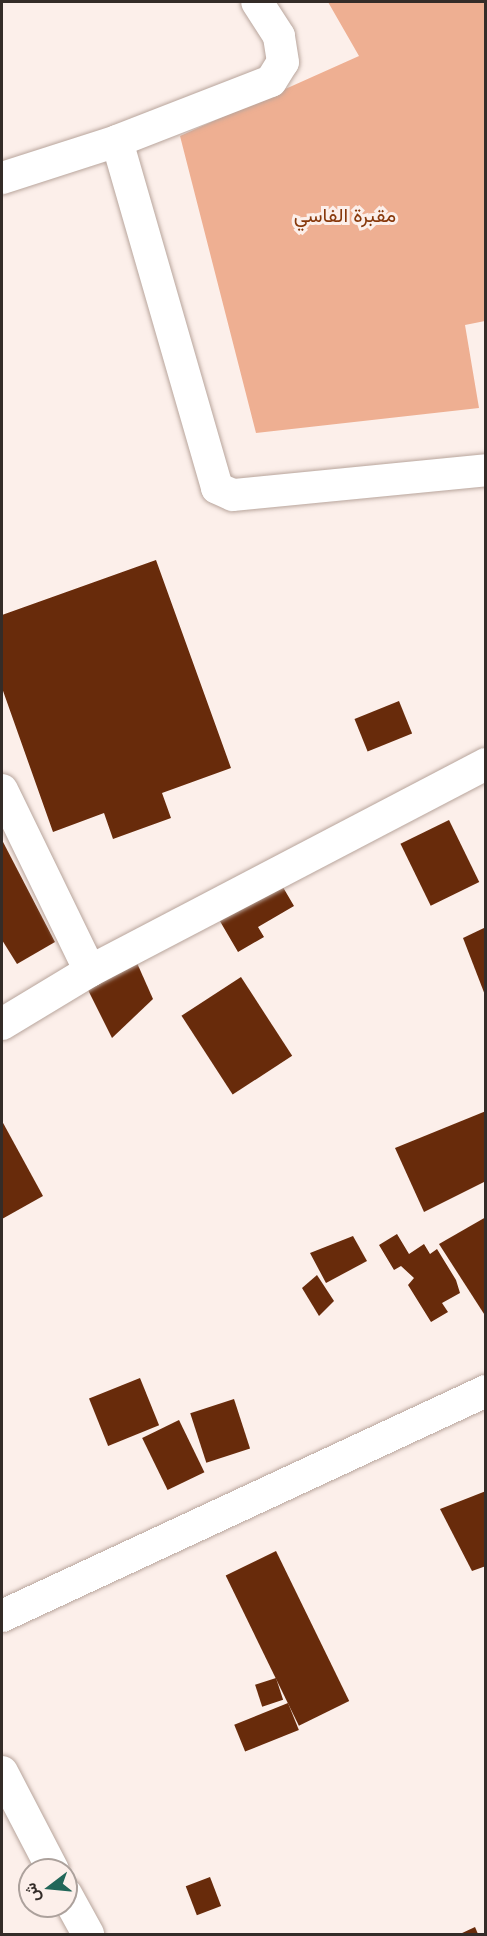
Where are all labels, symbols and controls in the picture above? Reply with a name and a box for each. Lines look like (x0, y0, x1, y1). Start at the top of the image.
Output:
park label: مقبرة الفاسي (294, 204, 396, 228)
north arrow (18, 1858, 78, 1918)
text: ش (20, 1880, 45, 1904)

